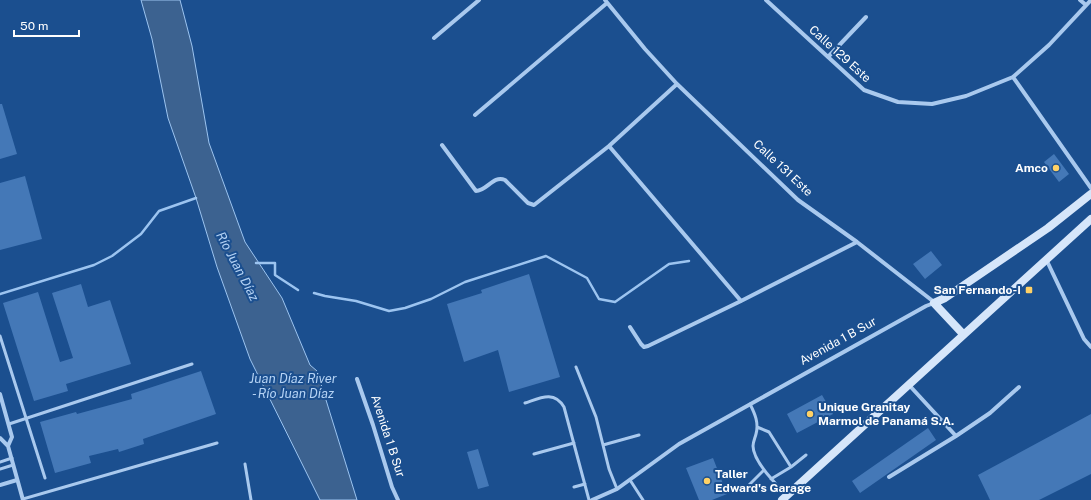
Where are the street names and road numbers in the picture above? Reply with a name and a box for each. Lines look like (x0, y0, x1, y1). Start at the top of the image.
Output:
street label: Calle 129 Este (806, 23, 874, 86)
street label: Calle 131 Este (750, 137, 816, 199)
street label: Avenida 1 B Sur (797, 314, 879, 368)
street label: Avenida 1 B Sur (368, 393, 408, 479)

